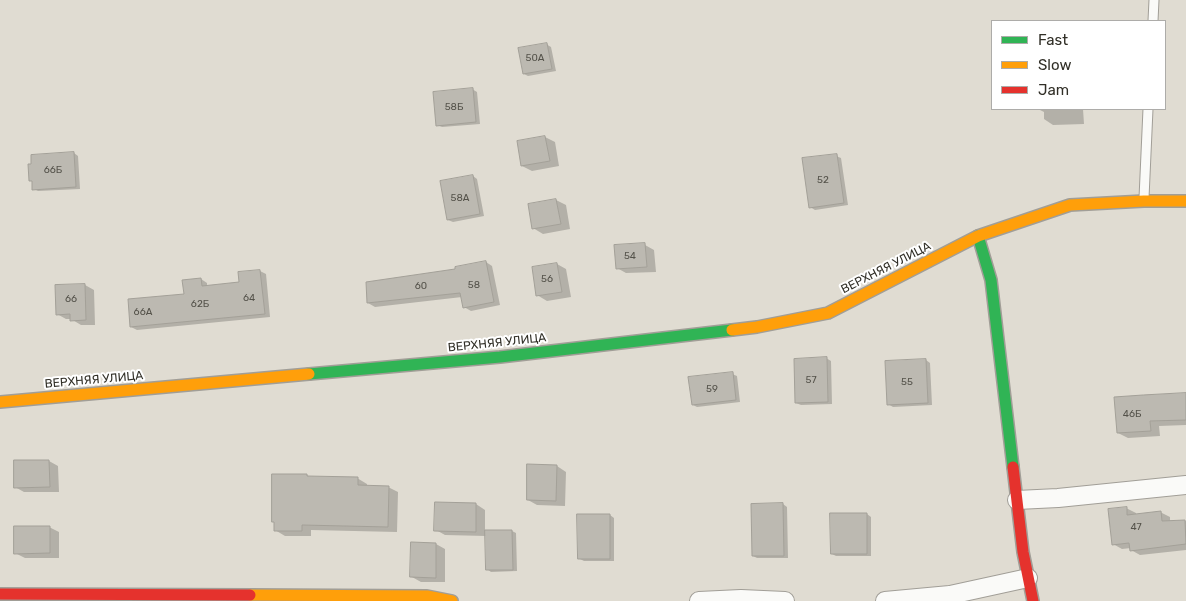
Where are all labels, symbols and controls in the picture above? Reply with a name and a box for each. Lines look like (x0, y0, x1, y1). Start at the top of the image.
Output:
legend (991, 20, 1166, 110)
text: Fast (1038, 31, 1068, 49)
house number: 50А (526, 52, 544, 64)
text: Slow (1038, 56, 1071, 74)
text: Jam (1038, 81, 1069, 99)
house number: 58Б (445, 101, 463, 113)
house number: 66Б (44, 164, 62, 176)
house number: 52 (817, 174, 829, 186)
house number: 58А (451, 192, 469, 204)
street label: ВЕРХНЯЯ УЛИЦА (839, 239, 933, 297)
house number: 54 (624, 250, 636, 262)
house number: 56 (541, 273, 553, 285)
house number: 58 (468, 279, 480, 291)
house number: 60 (415, 280, 427, 292)
house number: 64 (243, 292, 255, 304)
house number: 66 (65, 293, 77, 305)
house number: 62Б (191, 298, 209, 310)
house number: 66А (134, 306, 152, 318)
street label: ВЕРХНЯЯ УЛИЦА (447, 331, 547, 355)
street label: ВЕРХНЯЯ УЛИЦА (44, 369, 144, 391)
house number: 57 (805, 374, 817, 386)
house number: 55 (901, 376, 913, 388)
house number: 59 (706, 383, 718, 395)
house number: 46Б (1123, 408, 1141, 420)
house number: 47 (1130, 521, 1142, 533)

